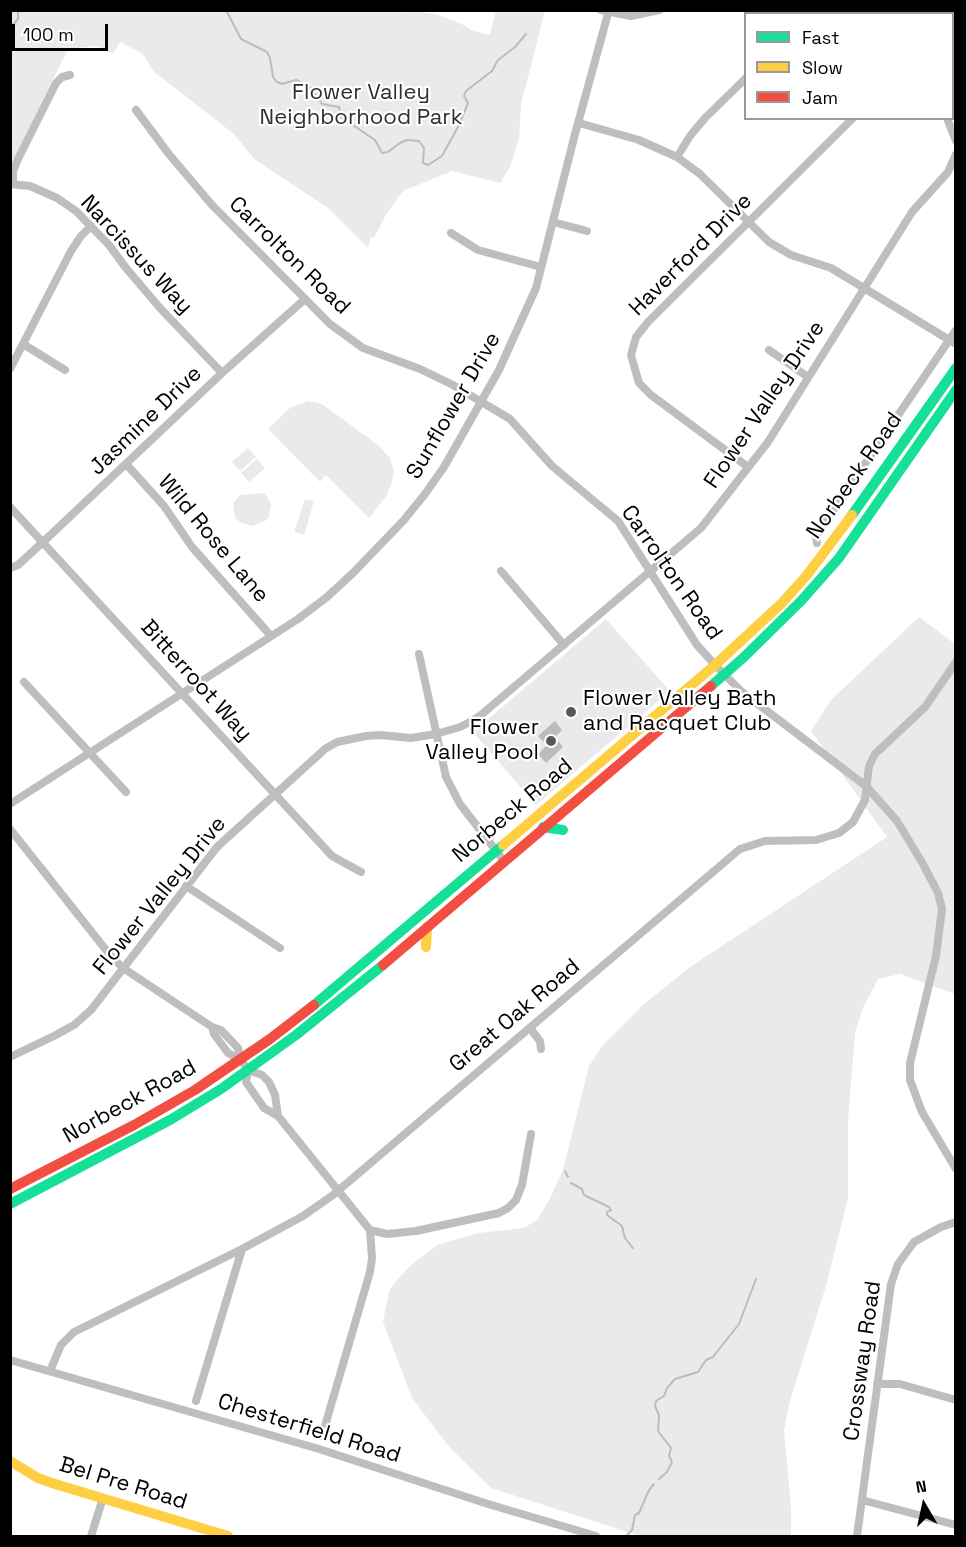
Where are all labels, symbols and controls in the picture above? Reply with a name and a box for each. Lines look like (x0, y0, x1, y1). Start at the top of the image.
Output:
scale bar (15, 12, 111, 50)
legend (744, 12, 954, 120)
text: 100 m (23, 23, 74, 46)
text: Fast (802, 26, 839, 49)
text: Slow (802, 56, 843, 79)
park label: Flower Valley Neighborhood Park (260, 80, 462, 132)
text: Jam (802, 86, 838, 109)
street label: Haverford Drive (624, 188, 758, 322)
street label: Narcissus Way (74, 190, 198, 320)
street label: Carrolton Road (223, 191, 355, 321)
street label: Flower Valley Drive (699, 316, 831, 494)
street label: Sunflower Drive (401, 328, 507, 484)
street label: Jasmine Drive (84, 361, 208, 481)
street label: Norbeck Road (802, 408, 908, 544)
street label: Wild Rose Lane (152, 470, 274, 608)
street label: Carrolton Road (615, 501, 727, 645)
street label: Bitterroot Way (135, 615, 257, 747)
place label: Flower Valley Bath and Racquet Club (583, 686, 777, 738)
marker: Flower Valley Bath and Racquet Club (564, 705, 578, 719)
place label: Flower Valley Pool (425, 715, 539, 766)
marker: Flower Valley Pool (544, 734, 558, 748)
street label: Norbeck Road (448, 753, 578, 869)
street label: Flower Valley Drive (88, 811, 232, 981)
street label: Great Oak Road (444, 954, 586, 1078)
street label: Norbeck Road (59, 1054, 201, 1150)
street label: Crossway Road (839, 1279, 887, 1443)
street label: Chesterfield Road (214, 1389, 404, 1469)
street label: Bel Pre Road (56, 1452, 190, 1516)
north arrow (894, 1475, 954, 1535)
text: N (914, 1476, 928, 1498)

